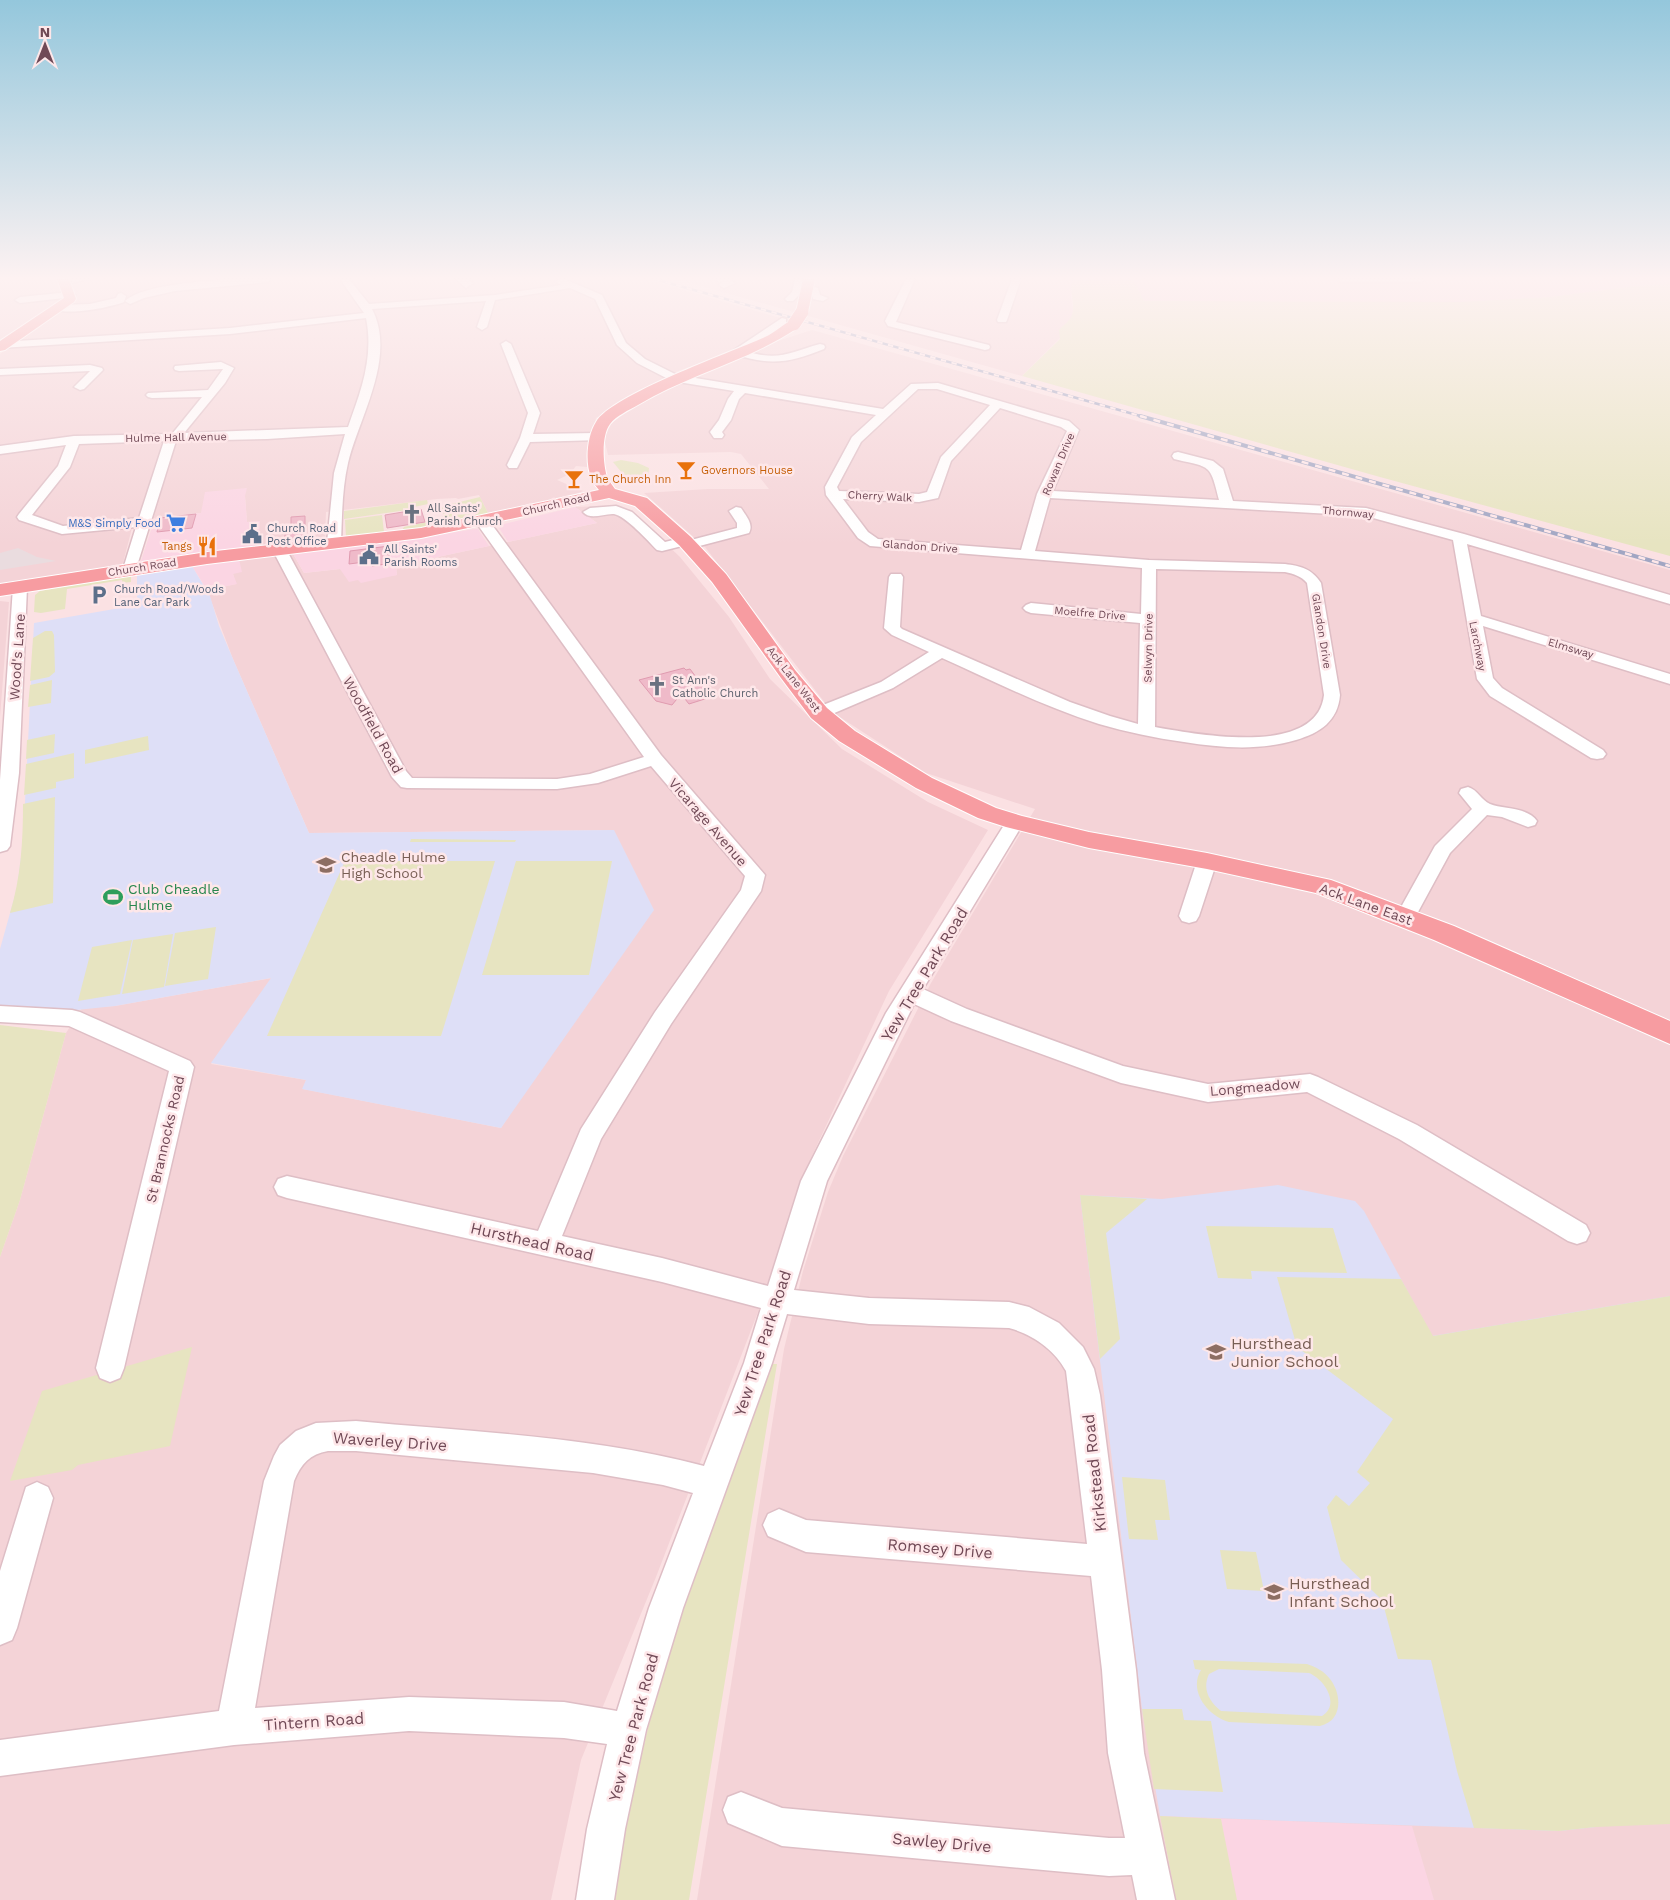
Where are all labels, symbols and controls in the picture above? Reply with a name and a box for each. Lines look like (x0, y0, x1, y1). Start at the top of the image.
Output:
north arrow (20, 20, 70, 70)
text: N (40, 24, 50, 40)
street label: Hulme Hall Avenue (125, 430, 227, 445)
street label: Rowan Drive (1039, 431, 1077, 497)
bar icon: Governors House (675, 459, 697, 481)
place label: Governors House (701, 464, 793, 477)
bar icon: The Church Inn (563, 468, 585, 490)
place label: The Church Inn (589, 473, 671, 486)
street label: Cherry Walk (847, 488, 913, 505)
street label: Church Road (521, 490, 591, 519)
place label: All Saints' Parish Church (427, 502, 502, 528)
church icon: All Saints' Parish Church (401, 503, 423, 525)
street label: Thornway (1322, 504, 1375, 521)
supermarket icon: M&S Simply Food (165, 512, 187, 534)
place label: M&S Simply Food (68, 517, 161, 530)
place label: Church Road Post Office (267, 522, 336, 548)
public building icon: Church Road Post Office (241, 523, 263, 545)
restaurant icon: Tangs (196, 535, 218, 557)
street label: Glandon Drive (882, 537, 958, 556)
place label: Tangs (162, 540, 192, 553)
place label: All Saints' Parish Rooms (384, 543, 458, 569)
public building icon: All Saints' Parish Rooms (358, 544, 380, 566)
street label: Church Road (107, 556, 177, 579)
place label: Church Road/Woods Lane Car Park (114, 583, 224, 609)
parking icon: Church Road/Woods Lane Car Park (88, 584, 110, 606)
street label: Glandon Drive (1309, 593, 1334, 670)
street label: Moelfre Drive (1054, 604, 1126, 623)
street label: Wood's Lane (6, 613, 28, 701)
street label: Selwyn Drive (1141, 613, 1156, 683)
street label: Larchway (1466, 620, 1489, 673)
street label: Elmsway (1546, 635, 1596, 662)
street label: Ack Lane West (764, 644, 823, 715)
street label: Woodfield Road (340, 674, 406, 776)
place label: St Ann's Catholic Church (672, 674, 758, 700)
church icon: St Ann's Catholic Church (646, 675, 668, 697)
street label: Vicarage Avenue (665, 775, 751, 869)
place label: Cheadle Hulme High School (341, 849, 446, 881)
school or university icon: Cheadle Hulme High School (315, 854, 337, 876)
street label: Ack Lane East (1318, 880, 1415, 928)
place label: Club Cheadle Hulme (128, 881, 220, 913)
sports icon: Club Cheadle Hulme (102, 886, 124, 908)
street label: Yew Tree Park Road (877, 904, 972, 1044)
street label: St Brannocks Road (143, 1074, 187, 1204)
street label: Longmeadow (1209, 1075, 1301, 1099)
street label: Hursthead Road (469, 1218, 595, 1265)
street label: Yew Tree Park Road (730, 1268, 795, 1419)
place label: Hursthead Junior School (1231, 1334, 1338, 1371)
school or university icon: Hursthead Junior School (1205, 1341, 1227, 1363)
street label: Kirkstead Road (1079, 1413, 1110, 1533)
street label: Waverley Drive (332, 1428, 448, 1455)
street label: Romsey Drive (887, 1534, 993, 1563)
place label: Hursthead Infant School (1289, 1574, 1394, 1611)
school or university icon: Hursthead Infant School (1263, 1581, 1285, 1603)
street label: Yew Tree Park Road (605, 1651, 662, 1803)
street label: Tintern Road (263, 1709, 365, 1734)
street label: Sawley Drive (892, 1829, 992, 1856)

